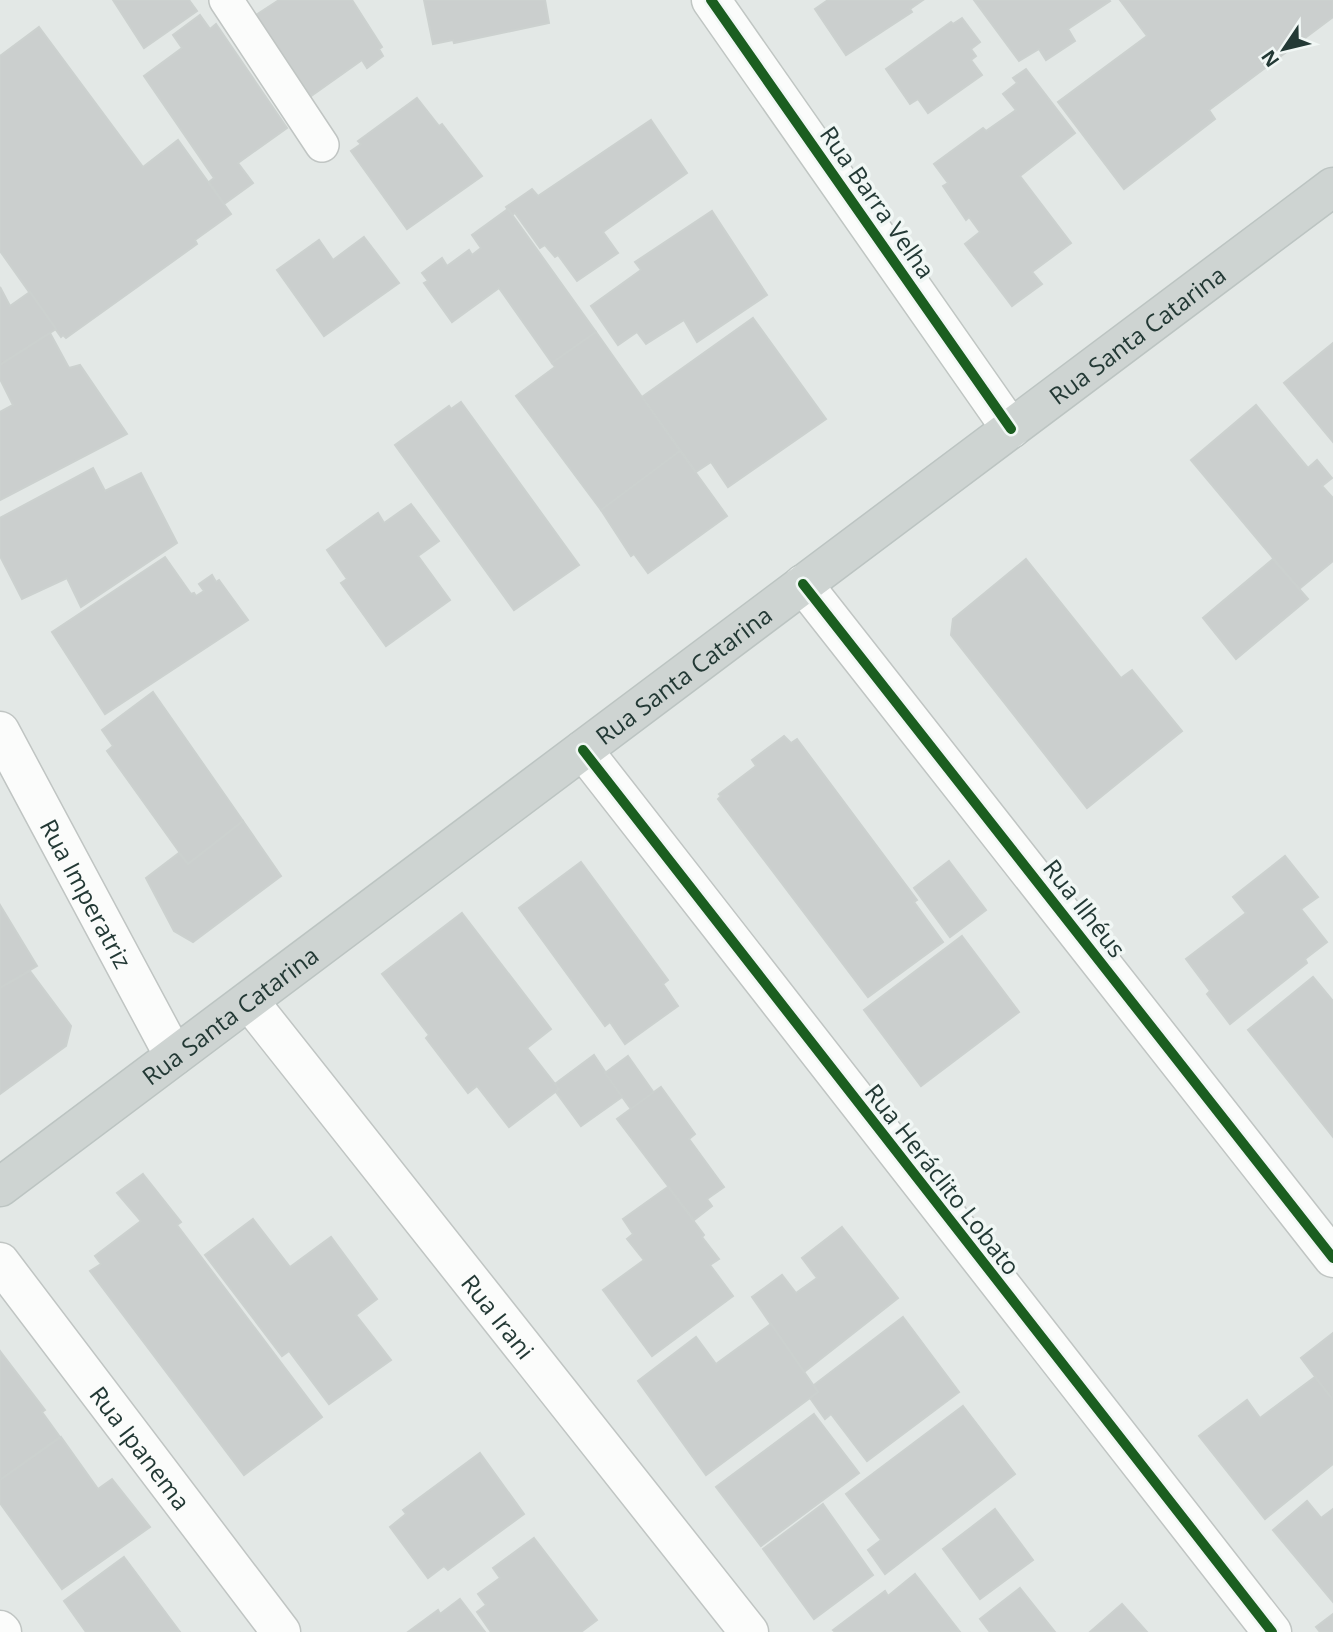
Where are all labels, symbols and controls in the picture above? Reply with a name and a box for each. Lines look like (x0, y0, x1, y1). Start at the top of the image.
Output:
north arrow (1249, 14, 1319, 84)
text: N (1255, 45, 1285, 73)
street label: Rua Barra Velha (813, 119, 943, 285)
street label: Rua Santa Catarina (1042, 257, 1232, 411)
street label: Rua Santa Catarina (588, 597, 778, 752)
street label: Rua Imperatriz (33, 813, 140, 974)
street label: Rua Ilhéus (1036, 852, 1134, 964)
street label: Rua Santa Catarina (135, 938, 325, 1092)
street label: Rua Heráclito Lobato (858, 1077, 1028, 1281)
street label: Rua Irani (455, 1267, 543, 1365)
street label: Rua Ipanema (83, 1379, 199, 1516)

